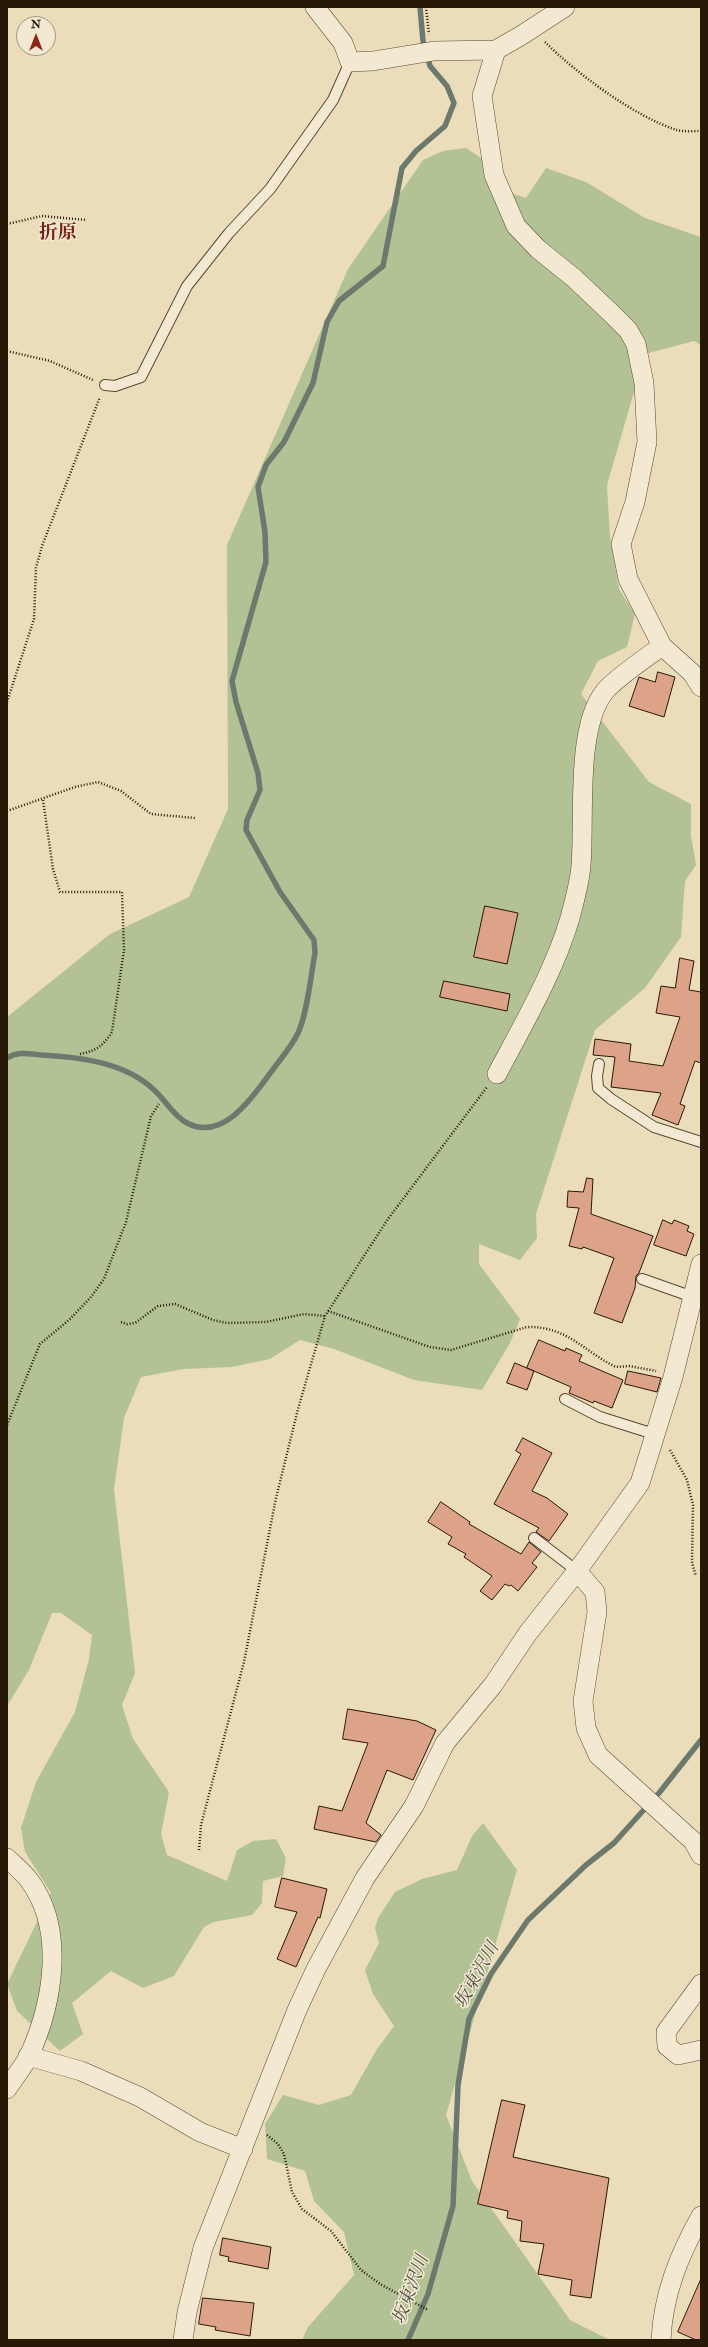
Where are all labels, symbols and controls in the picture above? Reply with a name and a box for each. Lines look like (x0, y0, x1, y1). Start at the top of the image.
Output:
north arrow (16, 16, 56, 56)
text: N (31, 18, 41, 31)
district label: 折原 (39, 223, 77, 245)
water label: 坂東沢川 (451, 1939, 505, 2013)
water label: 坂東沢川 (390, 2252, 434, 2328)

